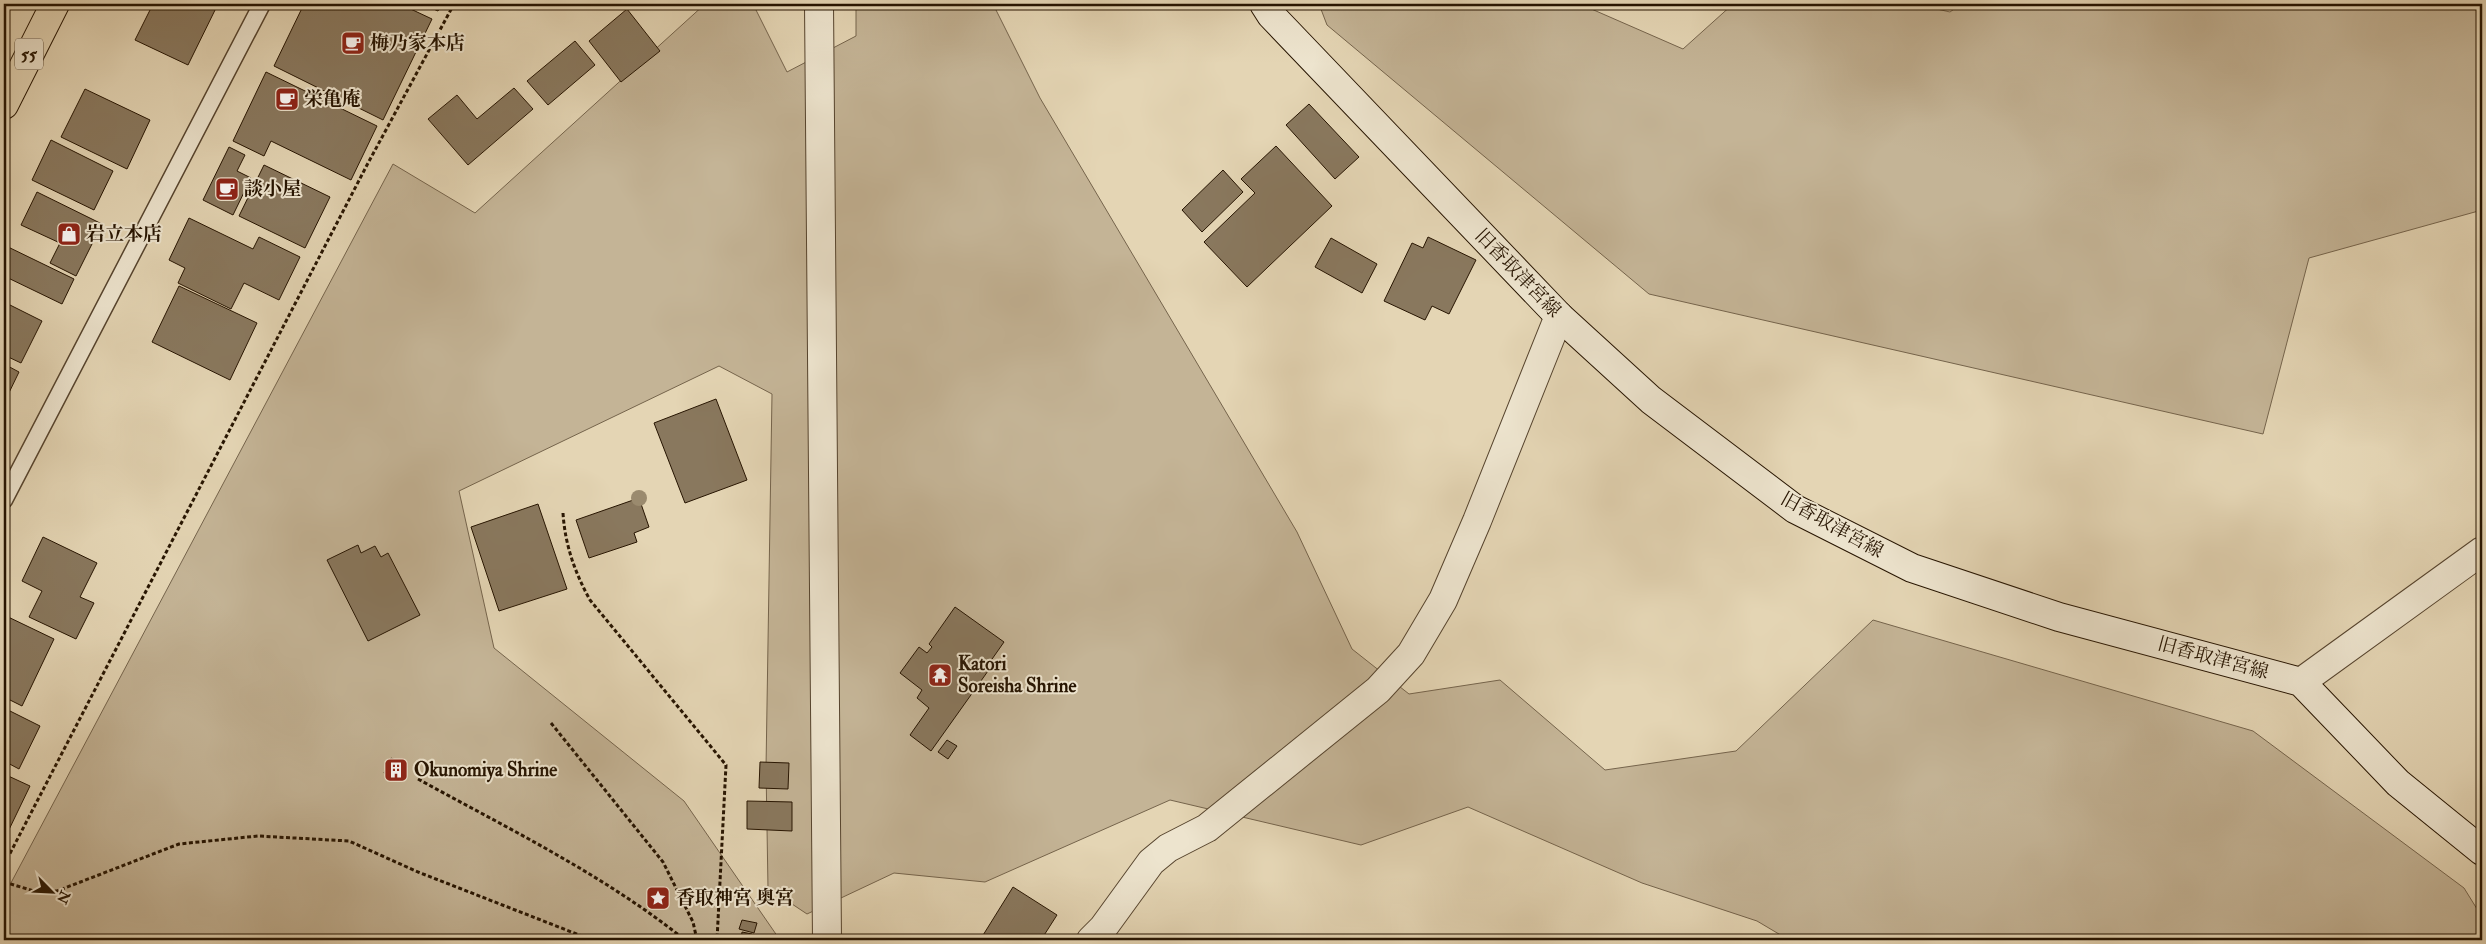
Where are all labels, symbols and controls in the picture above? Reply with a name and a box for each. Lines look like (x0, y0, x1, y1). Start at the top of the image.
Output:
cafe icon: 梅乃家本店 (340, 30, 366, 56)
place label: 梅乃家本店 (370, 31, 465, 55)
road number: 55 (15, 39, 43, 70)
cafe icon: 栄亀庵 (274, 86, 300, 112)
place label: 栄亀庵 (304, 87, 361, 111)
cafe icon: 談小屋 (214, 176, 240, 202)
place label: 談小屋 (244, 177, 301, 201)
shop icon: 岩立本店 (56, 221, 82, 247)
place label: 岩立本店 (86, 222, 162, 246)
street label: 旧香取津宮線 (1470, 224, 1566, 322)
street label: 旧香取津宮線 (1776, 487, 1888, 563)
street label: 旧香取津宮線 (2155, 632, 2271, 684)
place label: Katori Soreisha Shrine (958, 652, 1076, 698)
temple icon: Katori Soreisha Shrine (927, 662, 953, 688)
building icon: Okunomiya Shrine (383, 757, 409, 783)
place label: Okunomiya Shrine (414, 758, 557, 783)
north arrow (28, 866, 78, 916)
place icon: 香取神宮 奥宮 (645, 885, 671, 911)
place label: 香取神宮 奥宮 (676, 886, 794, 910)
text: N (53, 887, 74, 907)

